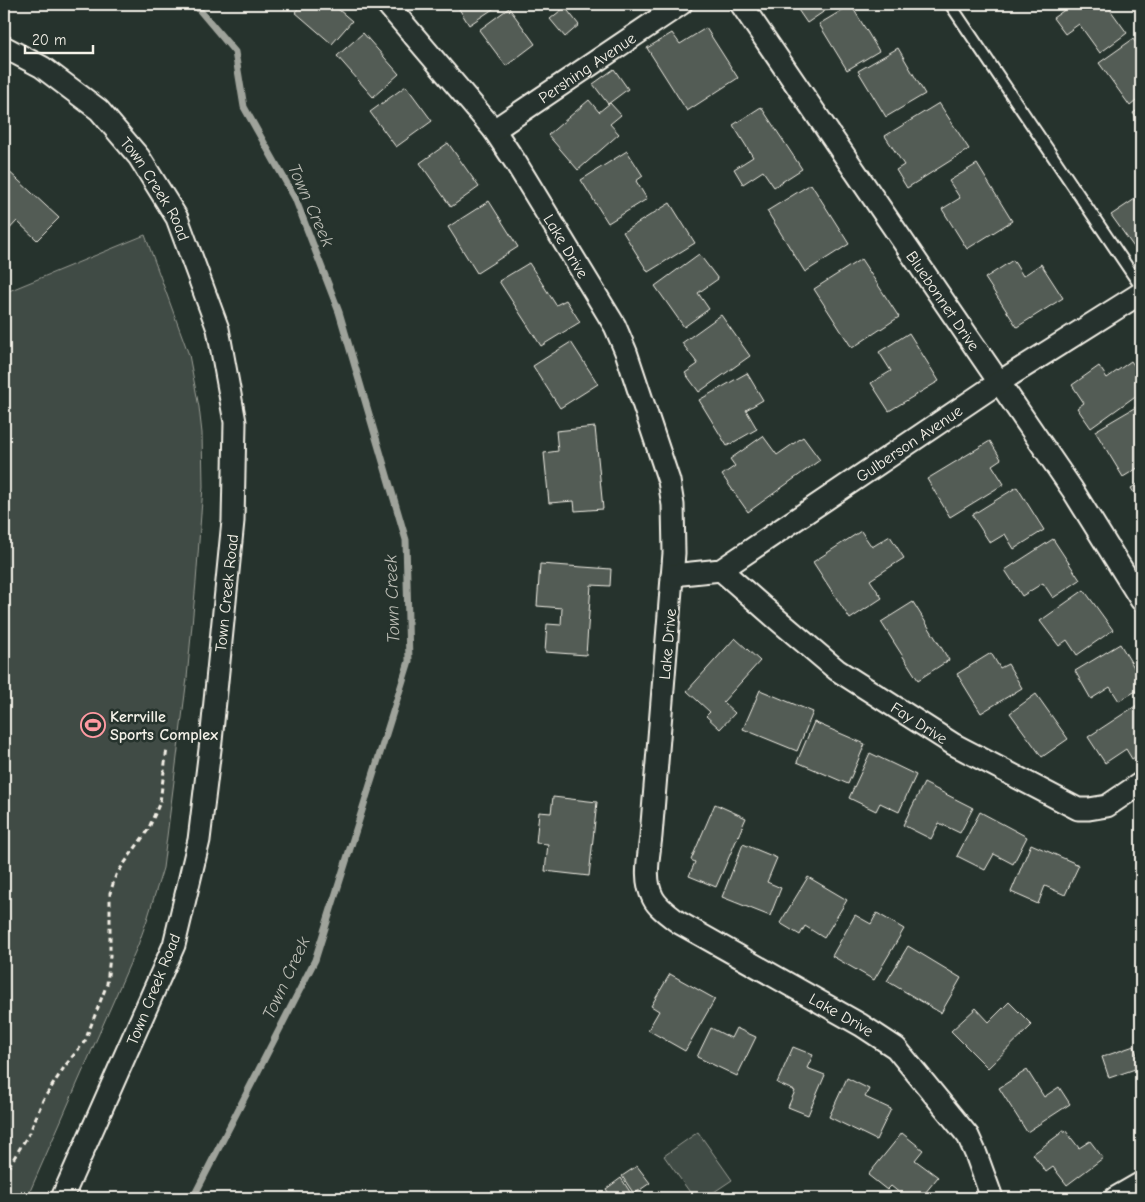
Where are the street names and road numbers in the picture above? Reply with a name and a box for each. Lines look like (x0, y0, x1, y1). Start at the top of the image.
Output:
street label: Pershing Avenue (536, 29, 639, 107)
street label: Town Creek Road (116, 134, 193, 243)
street label: Lake Drive (539, 211, 592, 282)
street label: Bluebonnet Drive (902, 248, 983, 354)
street label: Gulberson Avenue (853, 402, 966, 486)
street label: Town Creek Road (212, 533, 242, 653)
street label: Lake Drive (656, 608, 680, 680)
street label: Fay Drive (887, 699, 951, 748)
street label: Town Creek Road (123, 931, 184, 1048)
street label: Lake Drive (806, 990, 877, 1041)

